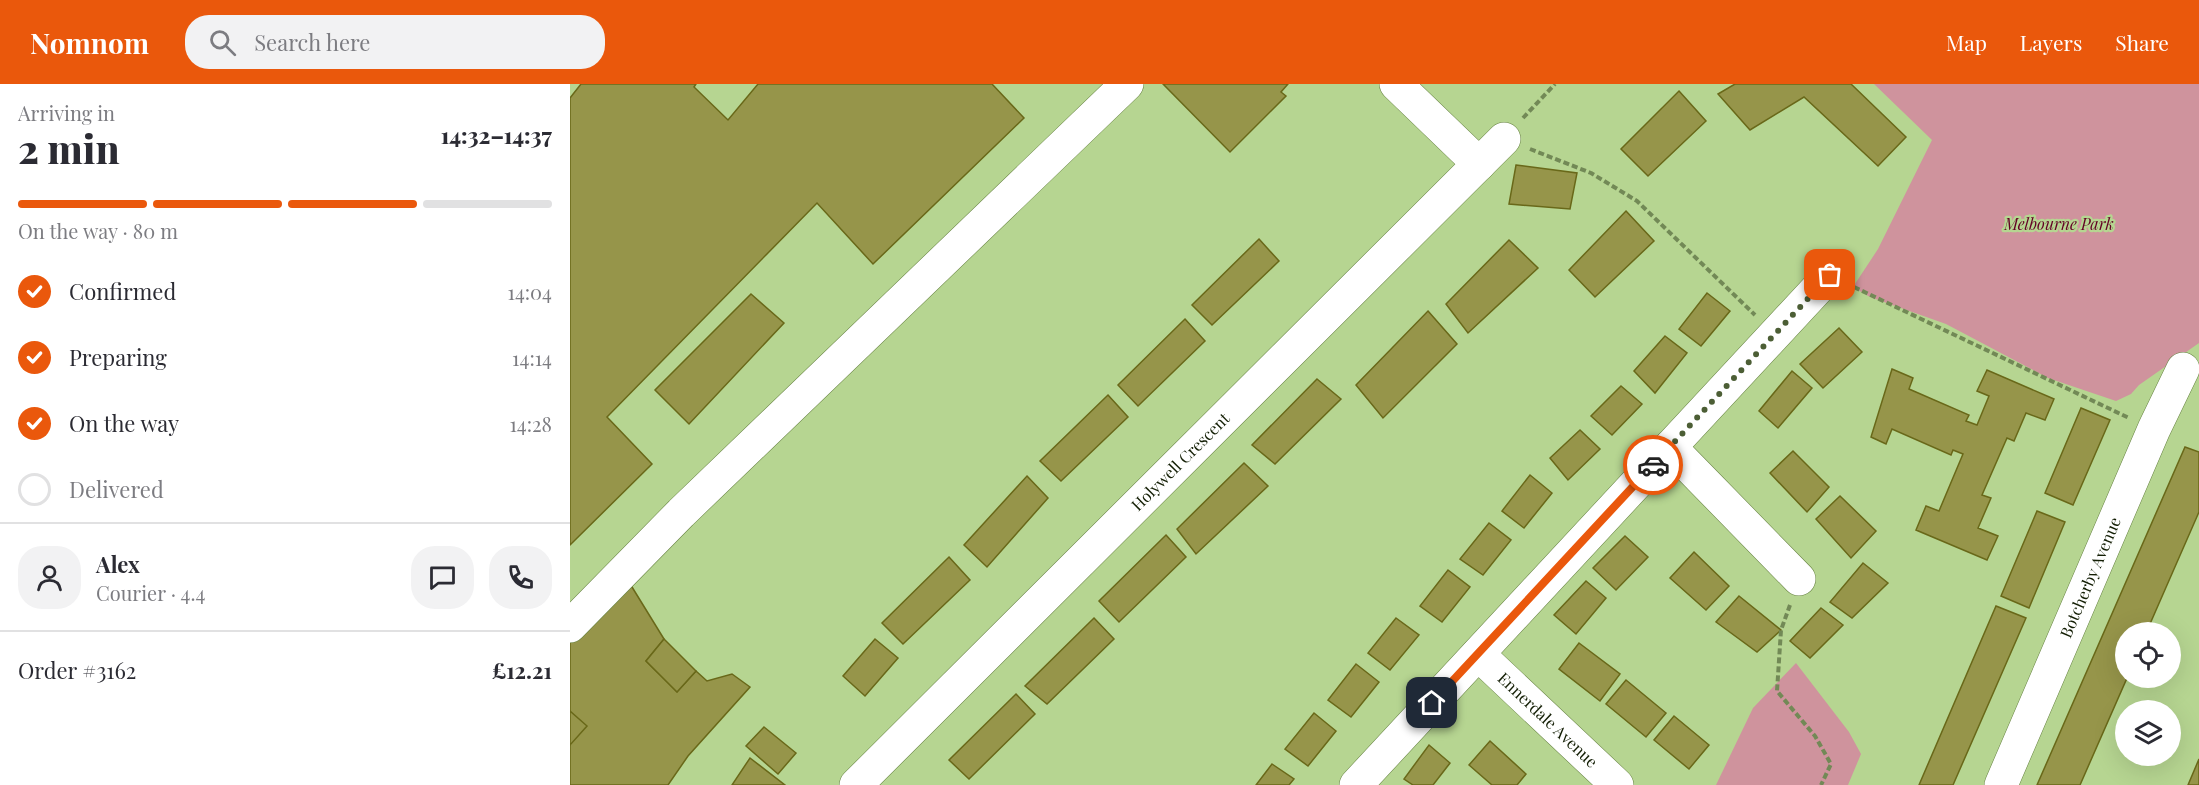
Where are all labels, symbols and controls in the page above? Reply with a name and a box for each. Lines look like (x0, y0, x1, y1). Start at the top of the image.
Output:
search box (185, 15, 605, 69)
text: Nomnom (30, 24, 149, 61)
icon: search (206, 26, 239, 59)
text: Search here (254, 27, 371, 57)
text: Map (1946, 28, 1987, 56)
text: Layers (2020, 28, 2082, 56)
text: Share (2115, 28, 2169, 56)
text: Arriving in (18, 99, 115, 126)
text: 14:32–14:37 (441, 120, 552, 150)
text: 2 min (18, 122, 120, 174)
park label: Melbourne Park (2003, 213, 2114, 234)
text: On the way · 80 m (18, 217, 178, 244)
pin (1804, 249, 1855, 300)
icon: bag (1813, 258, 1846, 291)
icon: check (18, 275, 51, 308)
text: Confirmed (69, 276, 176, 306)
text: 14:04 (508, 278, 552, 305)
icon: check (18, 341, 51, 374)
text: Preparing (69, 342, 167, 372)
text: 14:14 (512, 344, 552, 371)
icon: check (18, 407, 51, 440)
street label: Holywell Crescent (1126, 407, 1234, 515)
text: On the way (69, 408, 179, 438)
text: 14:28 (509, 410, 552, 437)
courier (1623, 435, 1683, 495)
icon: car (1637, 449, 1670, 482)
text: Delivered (69, 474, 164, 504)
street label: Botcherby Avenue (2055, 514, 2125, 641)
button: person (18, 546, 81, 609)
button: chat (411, 546, 474, 609)
button: phone (489, 546, 552, 609)
text: Alex (96, 549, 140, 579)
text: Courier · 4.4 (96, 579, 205, 606)
map controls (2115, 622, 2181, 766)
button: locate (2115, 622, 2181, 688)
text: Order #3162 (18, 655, 136, 685)
text: £12.21 (492, 655, 552, 685)
street label: Ennerdale Avenue (1494, 667, 1603, 772)
pin (1406, 677, 1457, 728)
icon: home (1415, 686, 1448, 719)
button: layers (2115, 700, 2181, 766)

